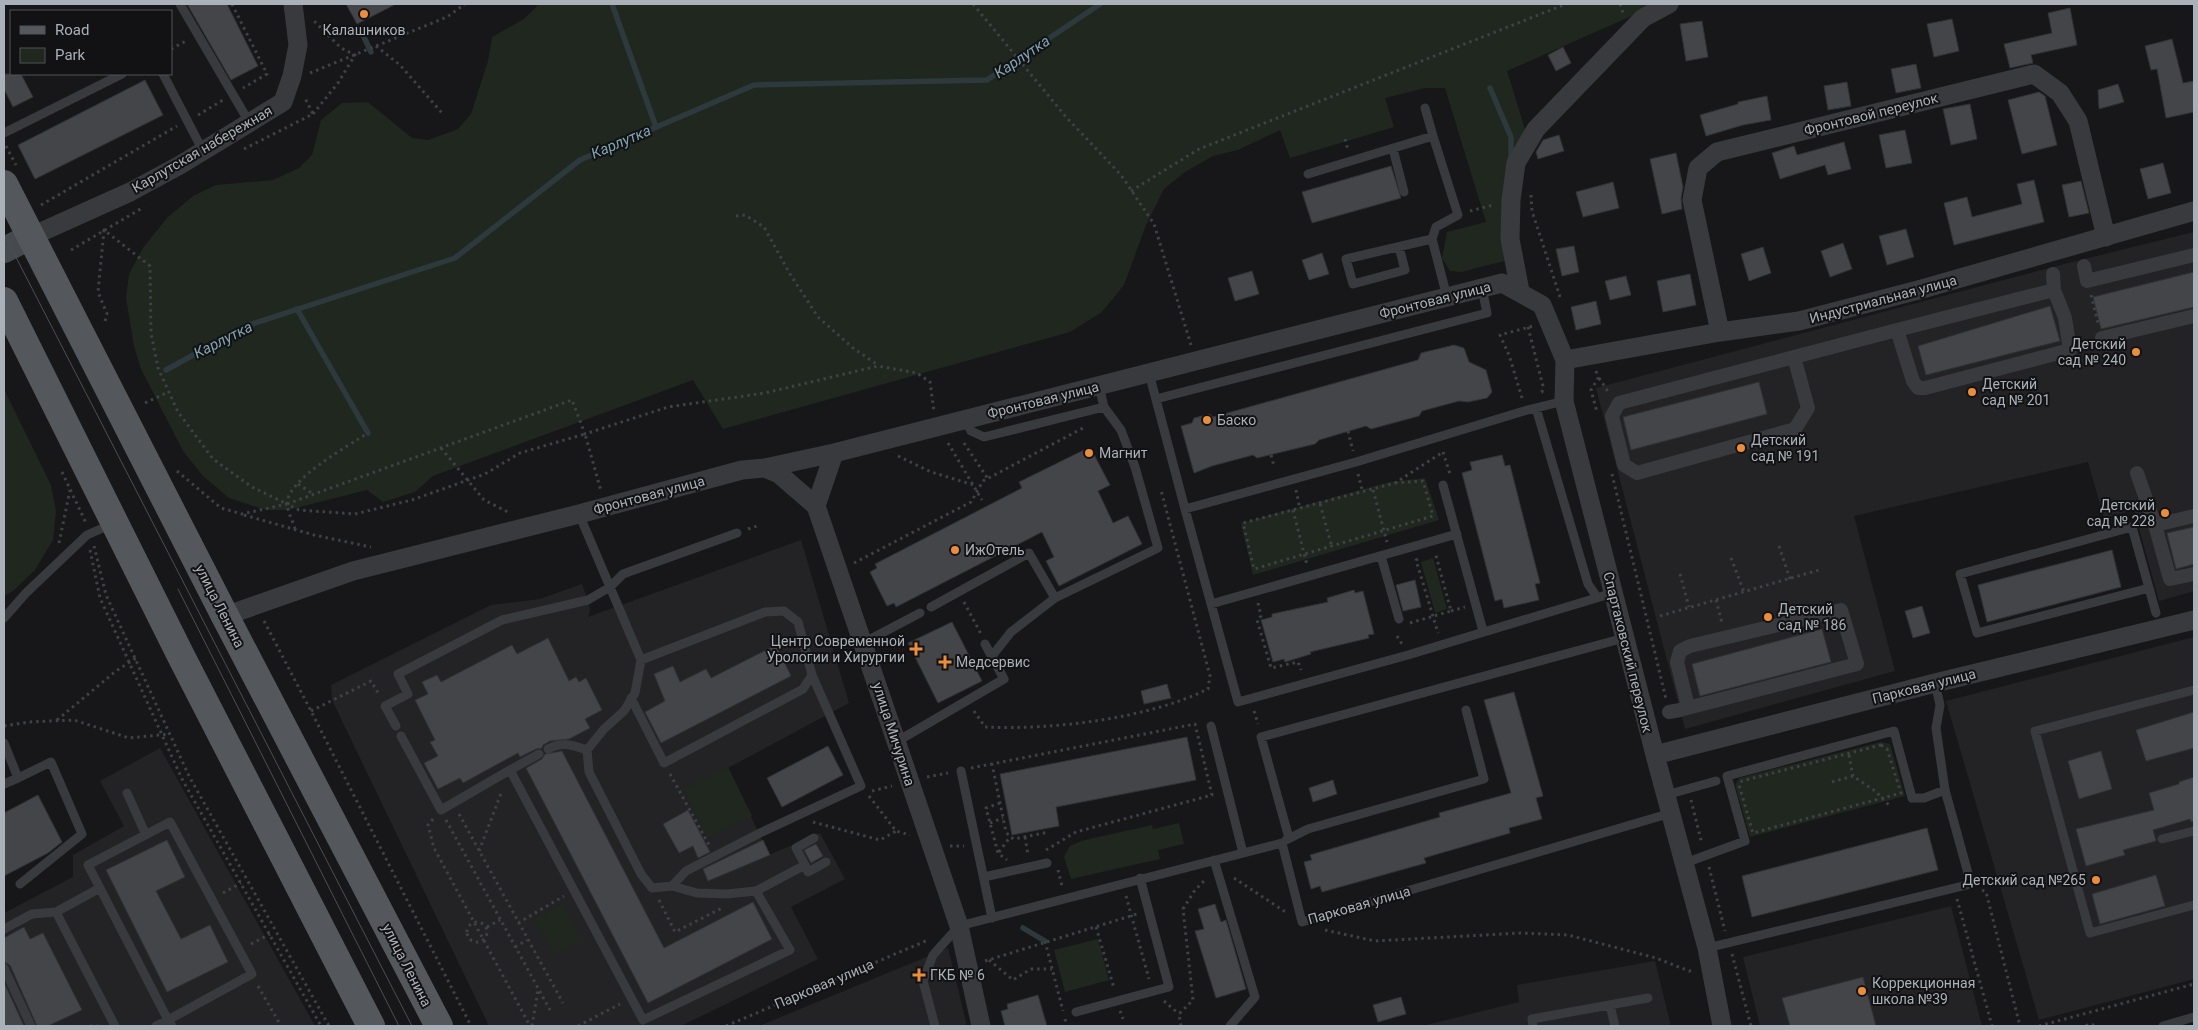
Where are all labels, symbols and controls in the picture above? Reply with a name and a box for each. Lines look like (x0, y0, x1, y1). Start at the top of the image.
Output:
marker: Калашников (358, 8, 370, 20)
legend (10, 10, 172, 75)
text: Road (55, 21, 89, 39)
place label: Калашников (322, 22, 406, 38)
water label: Карлутка (991, 32, 1053, 82)
text: Park (55, 46, 86, 64)
street label: Фронтовой переулок (1802, 90, 1940, 138)
street label: Карлутская набережная (129, 102, 275, 196)
water label: Карлутка (588, 121, 654, 163)
street label: Индустриальная улица (1808, 272, 1958, 326)
street label: Фронтовая улица (1378, 278, 1492, 322)
water label: Карлутка (191, 318, 255, 362)
place label: Детский сад № 240 (2058, 336, 2126, 368)
marker: Детский сад № 240 (2130, 346, 2142, 358)
place label: Детский сад № 201 (1982, 376, 2050, 408)
street label: Фронтовая улица (986, 378, 1100, 422)
marker: Детский сад № 201 (1966, 386, 1978, 398)
place label: Баско (1217, 412, 1256, 428)
marker: Баско (1201, 414, 1213, 426)
place label: Детский сад № 191 (1751, 432, 1819, 464)
marker: Детский сад № 191 (1735, 442, 1747, 454)
place label: Магнит (1099, 445, 1148, 461)
marker: Магнит (1083, 447, 1095, 459)
street label: Фронтовая улица (592, 472, 706, 518)
place label: Детский сад № 228 (2087, 497, 2155, 529)
marker: Детский сад № 228 (2159, 507, 2171, 519)
place label: ИжОтель (965, 542, 1025, 558)
marker: ИжОтель (949, 544, 961, 556)
street label: улица Ленина (192, 562, 248, 650)
street label: Спартаковский переулок (1600, 570, 1656, 734)
place label: Детский сад № 186 (1778, 601, 1846, 633)
marker: Детский сад № 186 (1762, 611, 1774, 623)
place label: Центр Современной Урологии и Хирургии (767, 633, 905, 665)
marker: Центр Современной Урологии и Хирургии (909, 642, 923, 656)
place label: Медсервис (956, 654, 1030, 670)
marker: Медсервис (938, 655, 952, 669)
street label: Парковая улица (1871, 665, 1977, 707)
street label: улица Мичурина (870, 680, 918, 788)
place label: Детский сад №265 (1963, 872, 2086, 888)
marker: Детский сад №265 (2090, 874, 2102, 886)
street label: Парковая улица (1306, 883, 1412, 927)
street label: улица Ленина (379, 921, 435, 1009)
street label: Парковая улица (772, 956, 876, 1012)
place label: ГКБ № 6 (930, 967, 985, 983)
marker: ГКБ № 6 (912, 968, 926, 982)
place label: Коррекционная школа №39 (1872, 975, 1975, 1007)
marker: Коррекционная школа №39 (1856, 985, 1868, 997)

